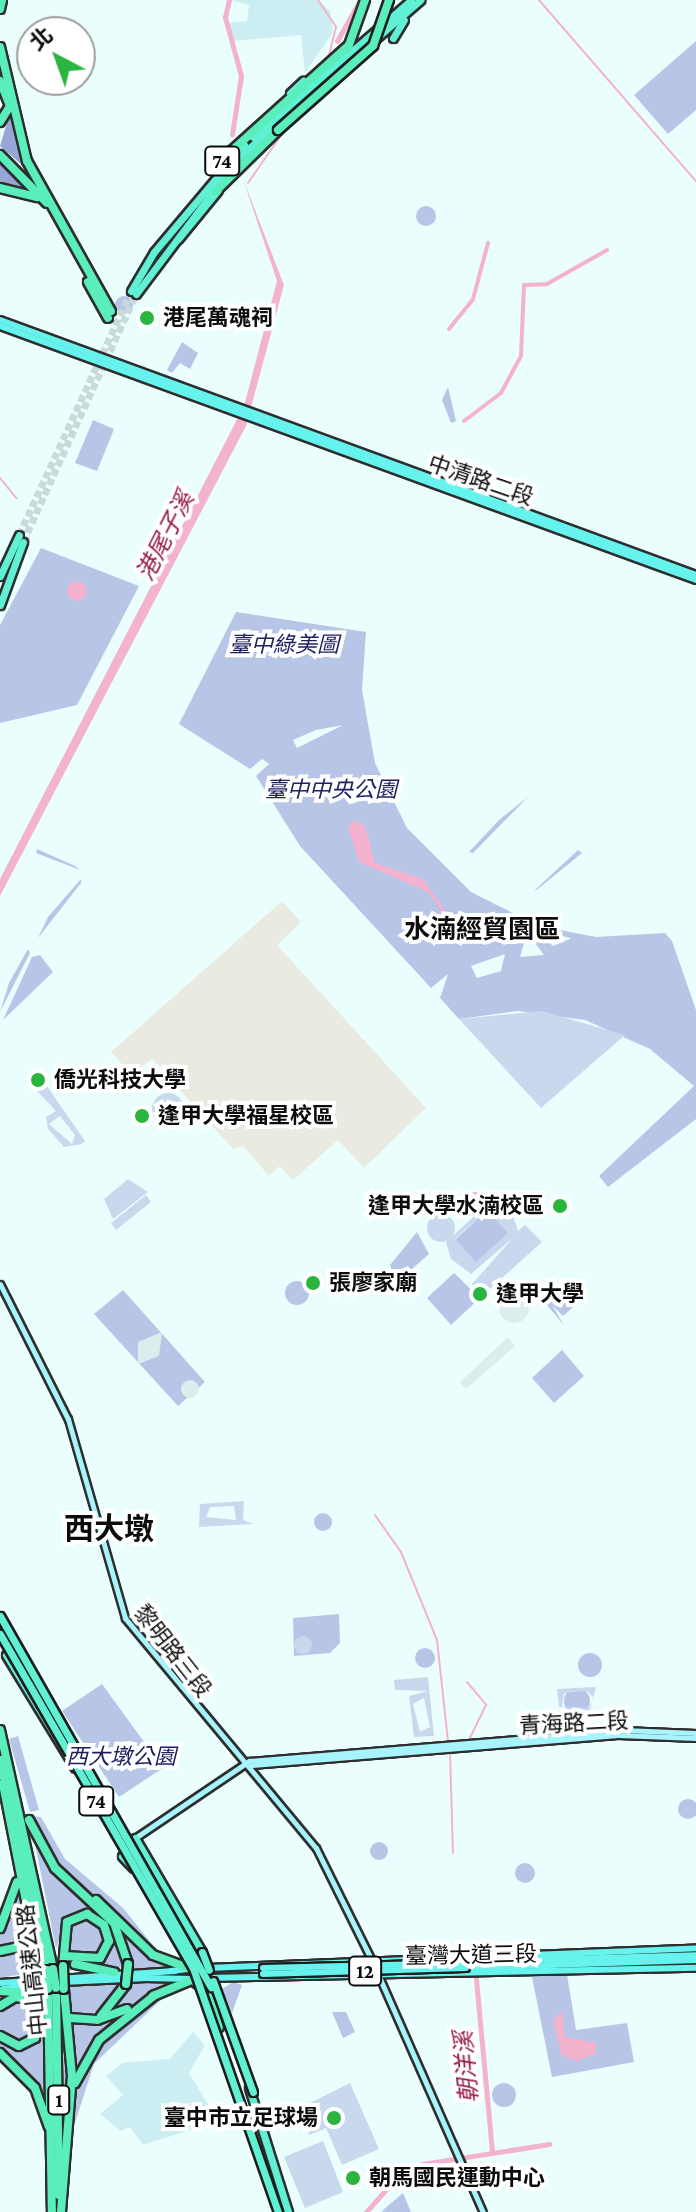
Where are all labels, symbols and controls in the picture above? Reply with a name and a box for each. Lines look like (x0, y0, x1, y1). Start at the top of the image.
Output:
north arrow (16, 16, 96, 96)
text: 北 (25, 22, 58, 56)
road number: 74 (204, 145, 240, 177)
place label: 港尾萬魂祠 (163, 305, 273, 331)
marker: 港尾萬魂祠 (138, 309, 156, 327)
street label: 中清路二段 (425, 450, 537, 510)
water label: 港尾子溪 (130, 487, 200, 585)
park label: 臺中綠美圖 (229, 632, 339, 658)
park label: 臺中中央公園 (265, 777, 397, 803)
district label: 水湳經貿園區 (404, 914, 560, 946)
place label: 僑光科技大學 (54, 1067, 186, 1093)
marker: 僑光科技大學 (29, 1071, 47, 1089)
place label: 逢甲大學福星校區 (158, 1103, 334, 1129)
marker: 逢甲大學福星校區 (133, 1107, 151, 1125)
place label: 逢甲大學水湳校區 (368, 1193, 544, 1219)
marker: 逢甲大學水湳校區 (551, 1197, 569, 1215)
place label: 張廖家廟 (329, 1270, 417, 1296)
marker: 張廖家廟 (304, 1274, 322, 1292)
place label: 逢甲大學 (496, 1281, 584, 1307)
marker: 逢甲大學 (471, 1285, 489, 1303)
district label: 西大墩 (64, 1511, 154, 1547)
street label: 黎明路三段 (129, 1600, 217, 1702)
street label: 青海路二段 (518, 1707, 630, 1739)
park label: 西大墩公園 (66, 1744, 176, 1770)
road number: 74 (78, 1785, 114, 1817)
street label: 中山高速公路 (12, 1903, 52, 2037)
street label: 臺灣大道三段 (405, 1941, 537, 1969)
road number: 12 (347, 1955, 383, 1987)
water label: 朝洋溪 (449, 2030, 483, 2104)
road number: 1 (47, 2084, 71, 2116)
place label: 臺中市立足球場 (164, 2105, 318, 2131)
marker: 臺中市立足球場 (325, 2109, 343, 2127)
place label: 朝馬國民運動中心 (369, 2165, 545, 2191)
marker: 朝馬國民運動中心 (344, 2169, 362, 2187)

